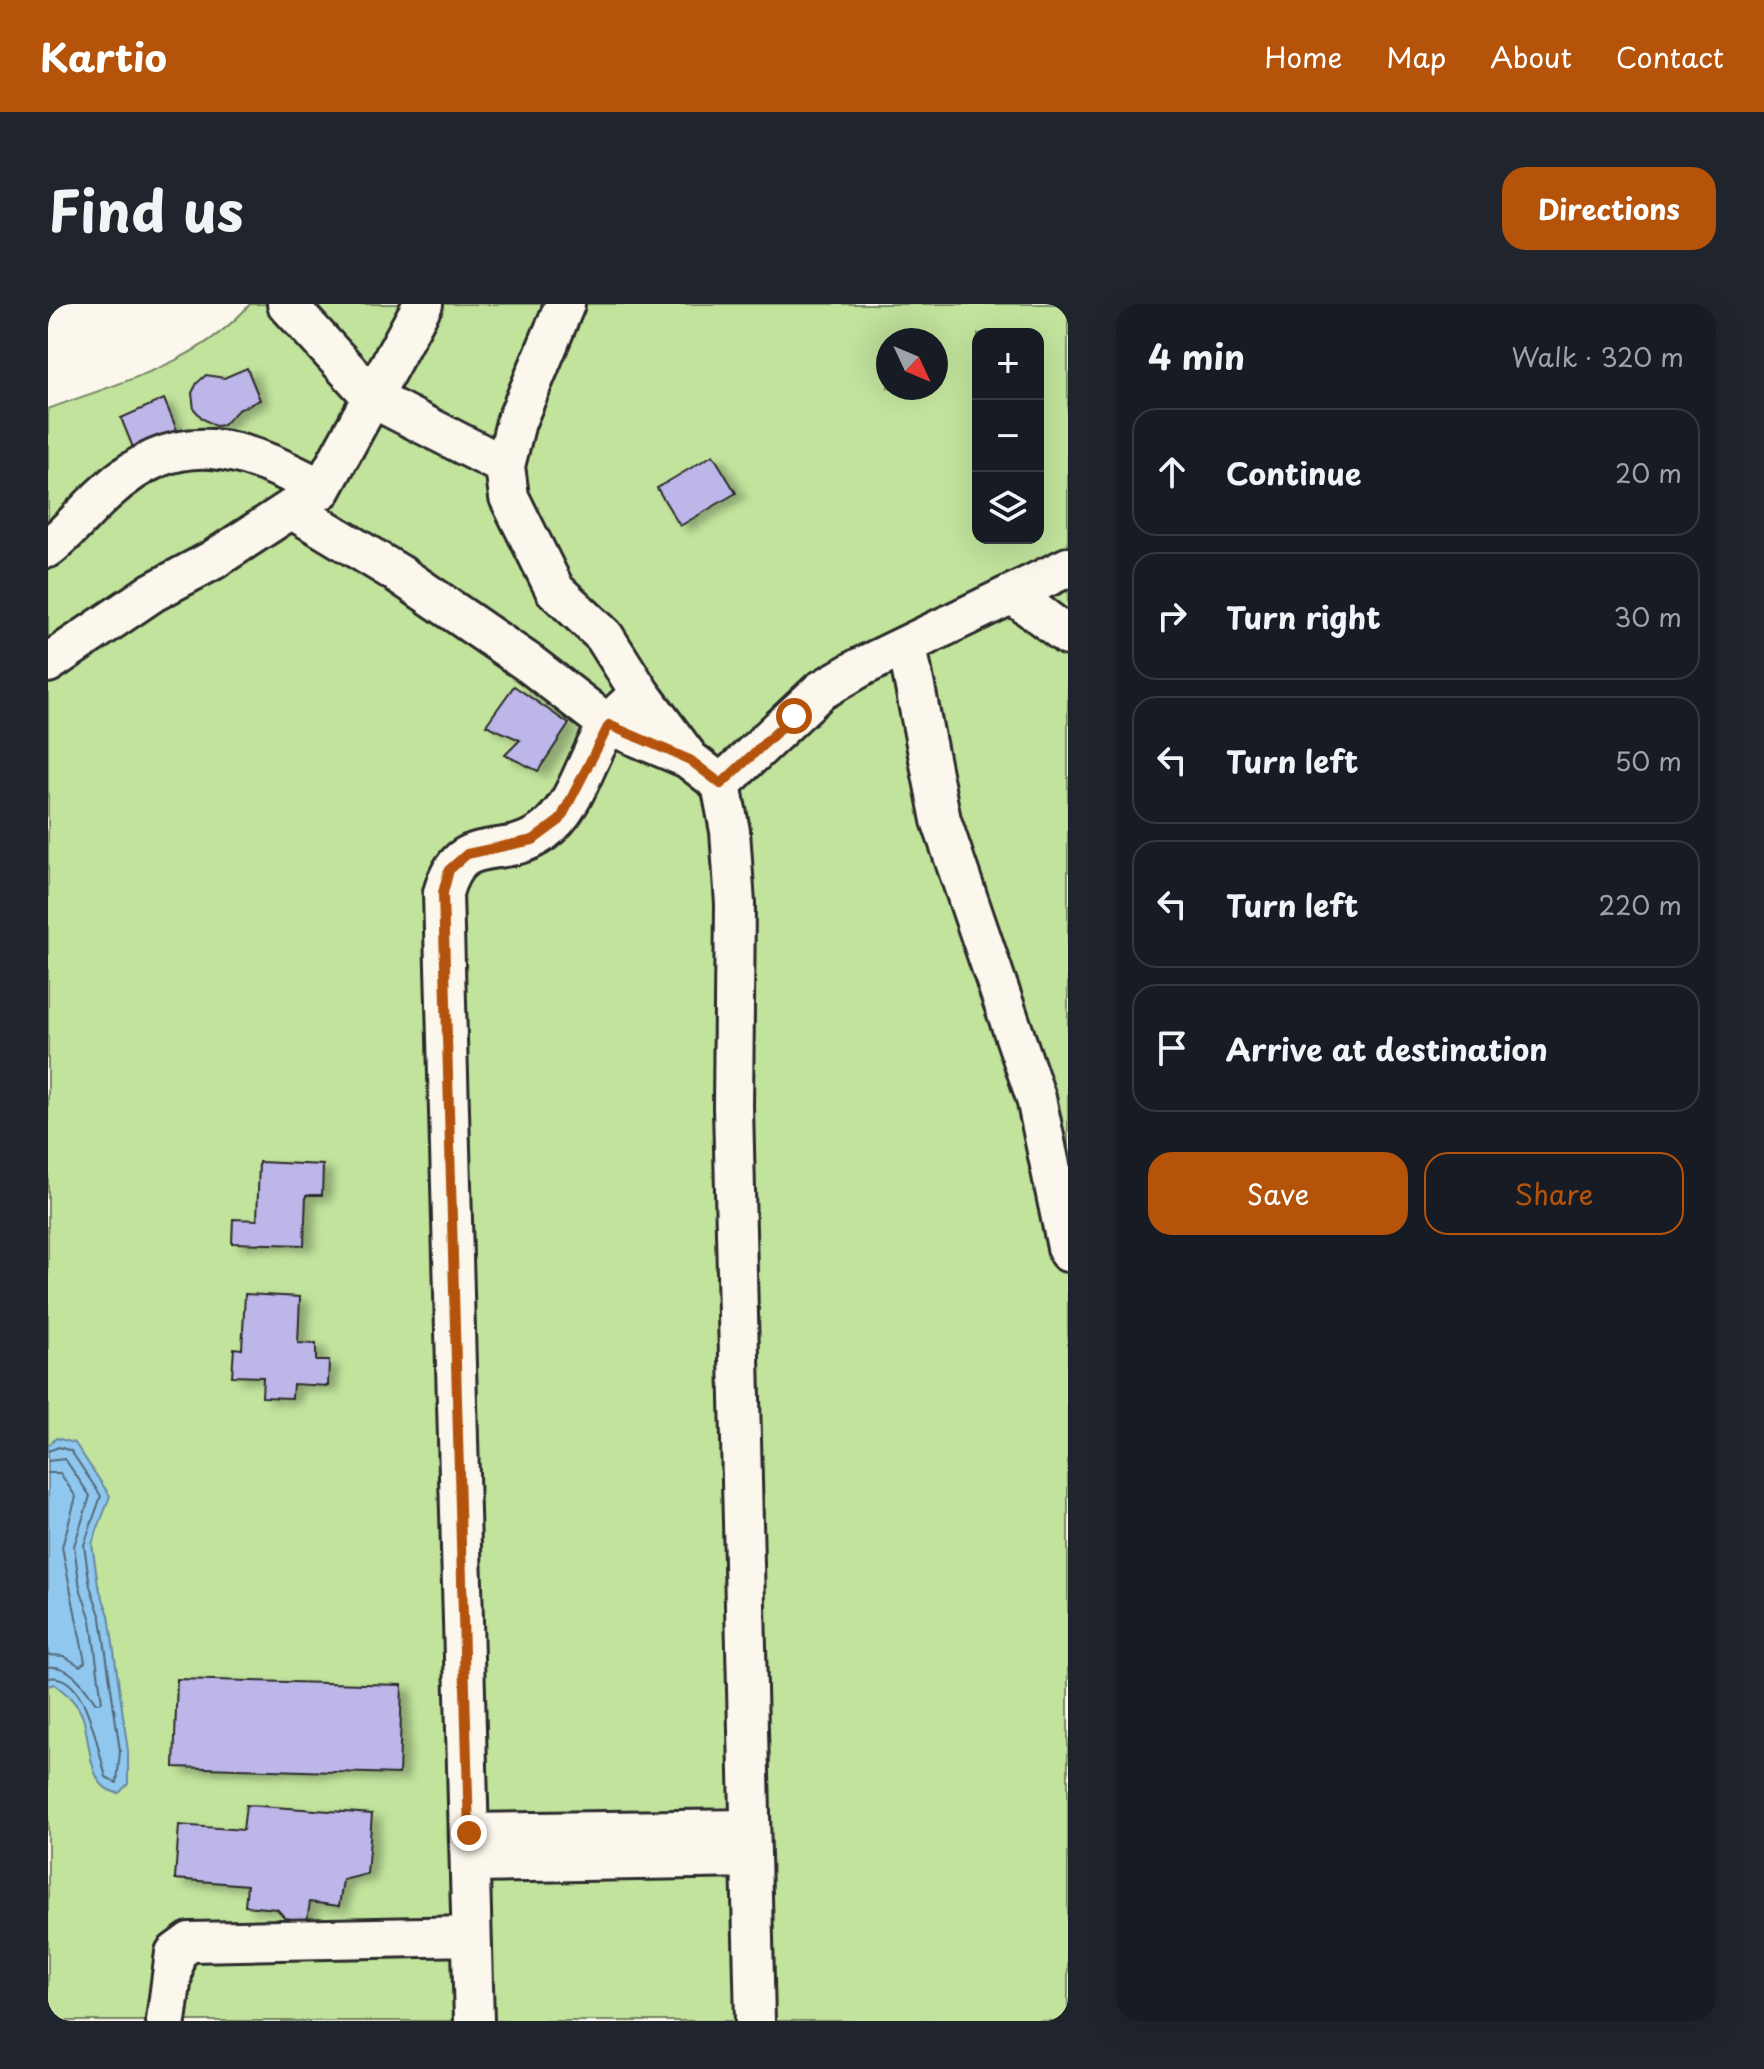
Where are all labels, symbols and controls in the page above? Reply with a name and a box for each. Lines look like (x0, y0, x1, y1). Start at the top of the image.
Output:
text: Kartio (40, 28, 167, 85)
text: Home (1264, 35, 1342, 78)
text: Map (1386, 35, 1446, 78)
text: About (1490, 35, 1572, 78)
text: Contact (1616, 35, 1724, 78)
text: Find us (48, 166, 244, 251)
button: Directions (1502, 167, 1716, 250)
north arrow (876, 328, 948, 400)
map controls (972, 328, 1044, 544)
button: + (972, 328, 1044, 400)
text: 4 min (1148, 330, 1245, 382)
text: Walk · 320 m (1511, 337, 1684, 376)
button: − (972, 400, 1044, 472)
icon: ahead (1150, 450, 1194, 494)
text: Continue (1226, 450, 1361, 495)
text: 20 m (1615, 453, 1682, 492)
button: layers (972, 472, 1044, 544)
icon: right (1150, 594, 1194, 638)
text: Turn right (1226, 594, 1381, 639)
text: 30 m (1614, 597, 1682, 636)
route start (776, 698, 812, 734)
icon: left (1150, 738, 1194, 782)
text: Turn left (1226, 738, 1358, 783)
text: 50 m (1615, 741, 1682, 780)
icon: left (1150, 882, 1194, 926)
text: Turn left (1226, 882, 1358, 927)
text: 220 m (1598, 885, 1682, 924)
icon: arrive (1150, 1026, 1194, 1070)
text: Arrive at destination (1226, 1026, 1548, 1071)
button: Save (1148, 1152, 1408, 1235)
button: Share (1424, 1152, 1684, 1235)
route end (451, 1815, 487, 1851)

